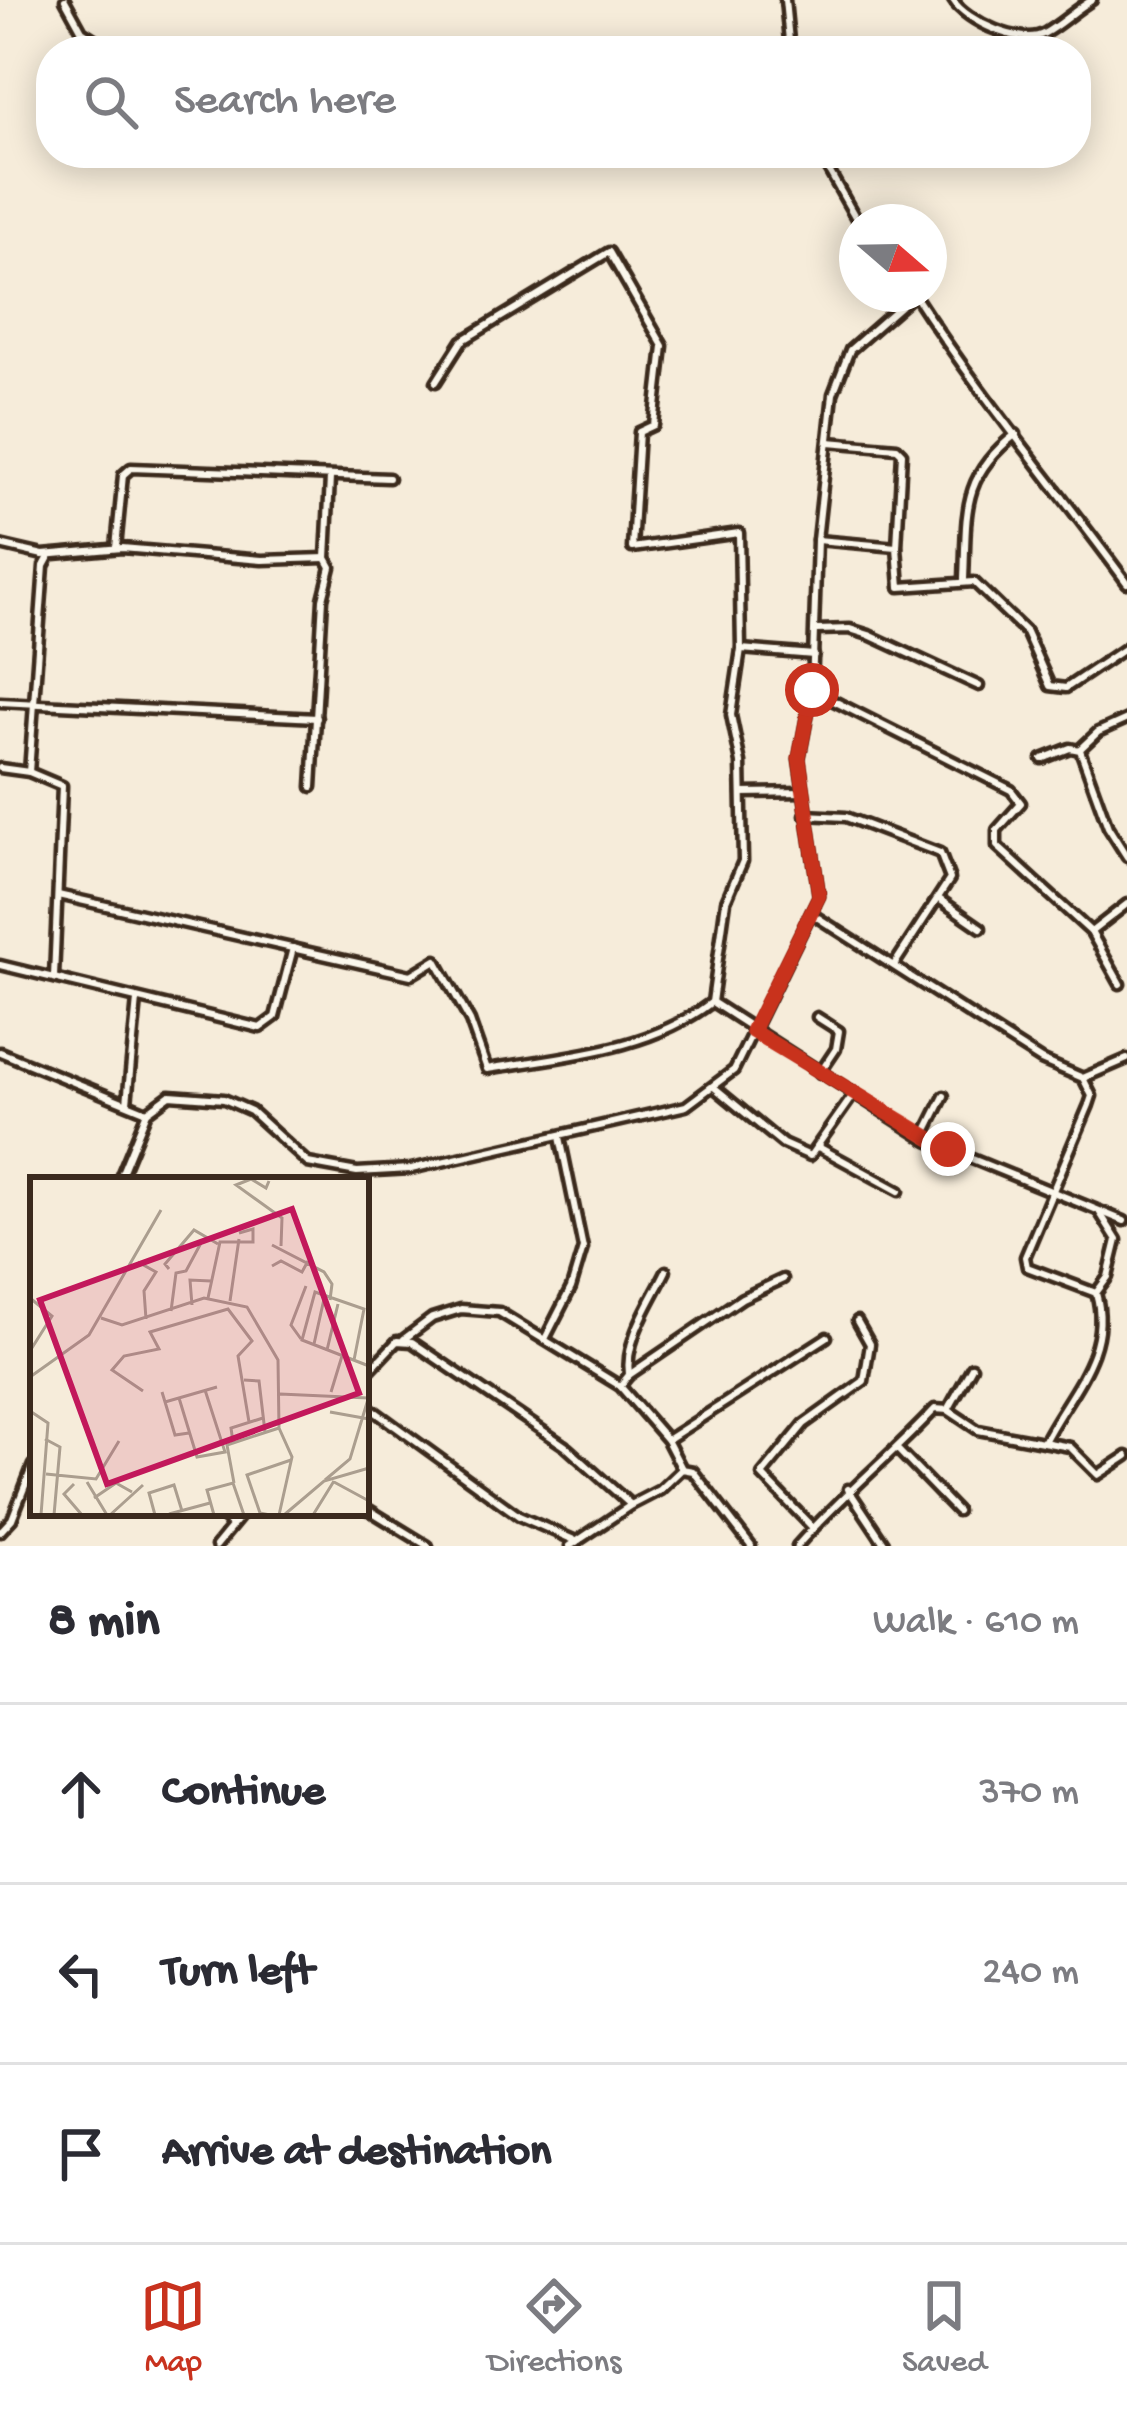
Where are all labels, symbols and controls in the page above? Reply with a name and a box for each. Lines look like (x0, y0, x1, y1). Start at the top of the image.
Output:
search box (36, 36, 1091, 168)
icon: search (78, 69, 144, 135)
text: Search here (174, 76, 396, 129)
north arrow (839, 204, 947, 312)
route start (785, 663, 839, 717)
route end (921, 1122, 975, 1176)
inset map (30, 1177, 369, 1516)
text: 8 min (48, 1594, 160, 1654)
text: Walk · 610 m (873, 1601, 1079, 1647)
icon: ahead (48, 1761, 114, 1827)
text: Continue (162, 1767, 325, 1820)
text: 370 m (979, 1771, 1079, 1817)
icon: left (48, 1941, 114, 2007)
text: Turn left (162, 1947, 314, 2000)
text: 240 m (982, 1951, 1079, 1997)
icon: arrive (48, 2121, 114, 2187)
text: Arrive at destination (162, 2127, 551, 2180)
tab: Map (140, 2273, 206, 2383)
tab: Directions (487, 2273, 621, 2383)
tab: Saved (902, 2273, 987, 2383)

